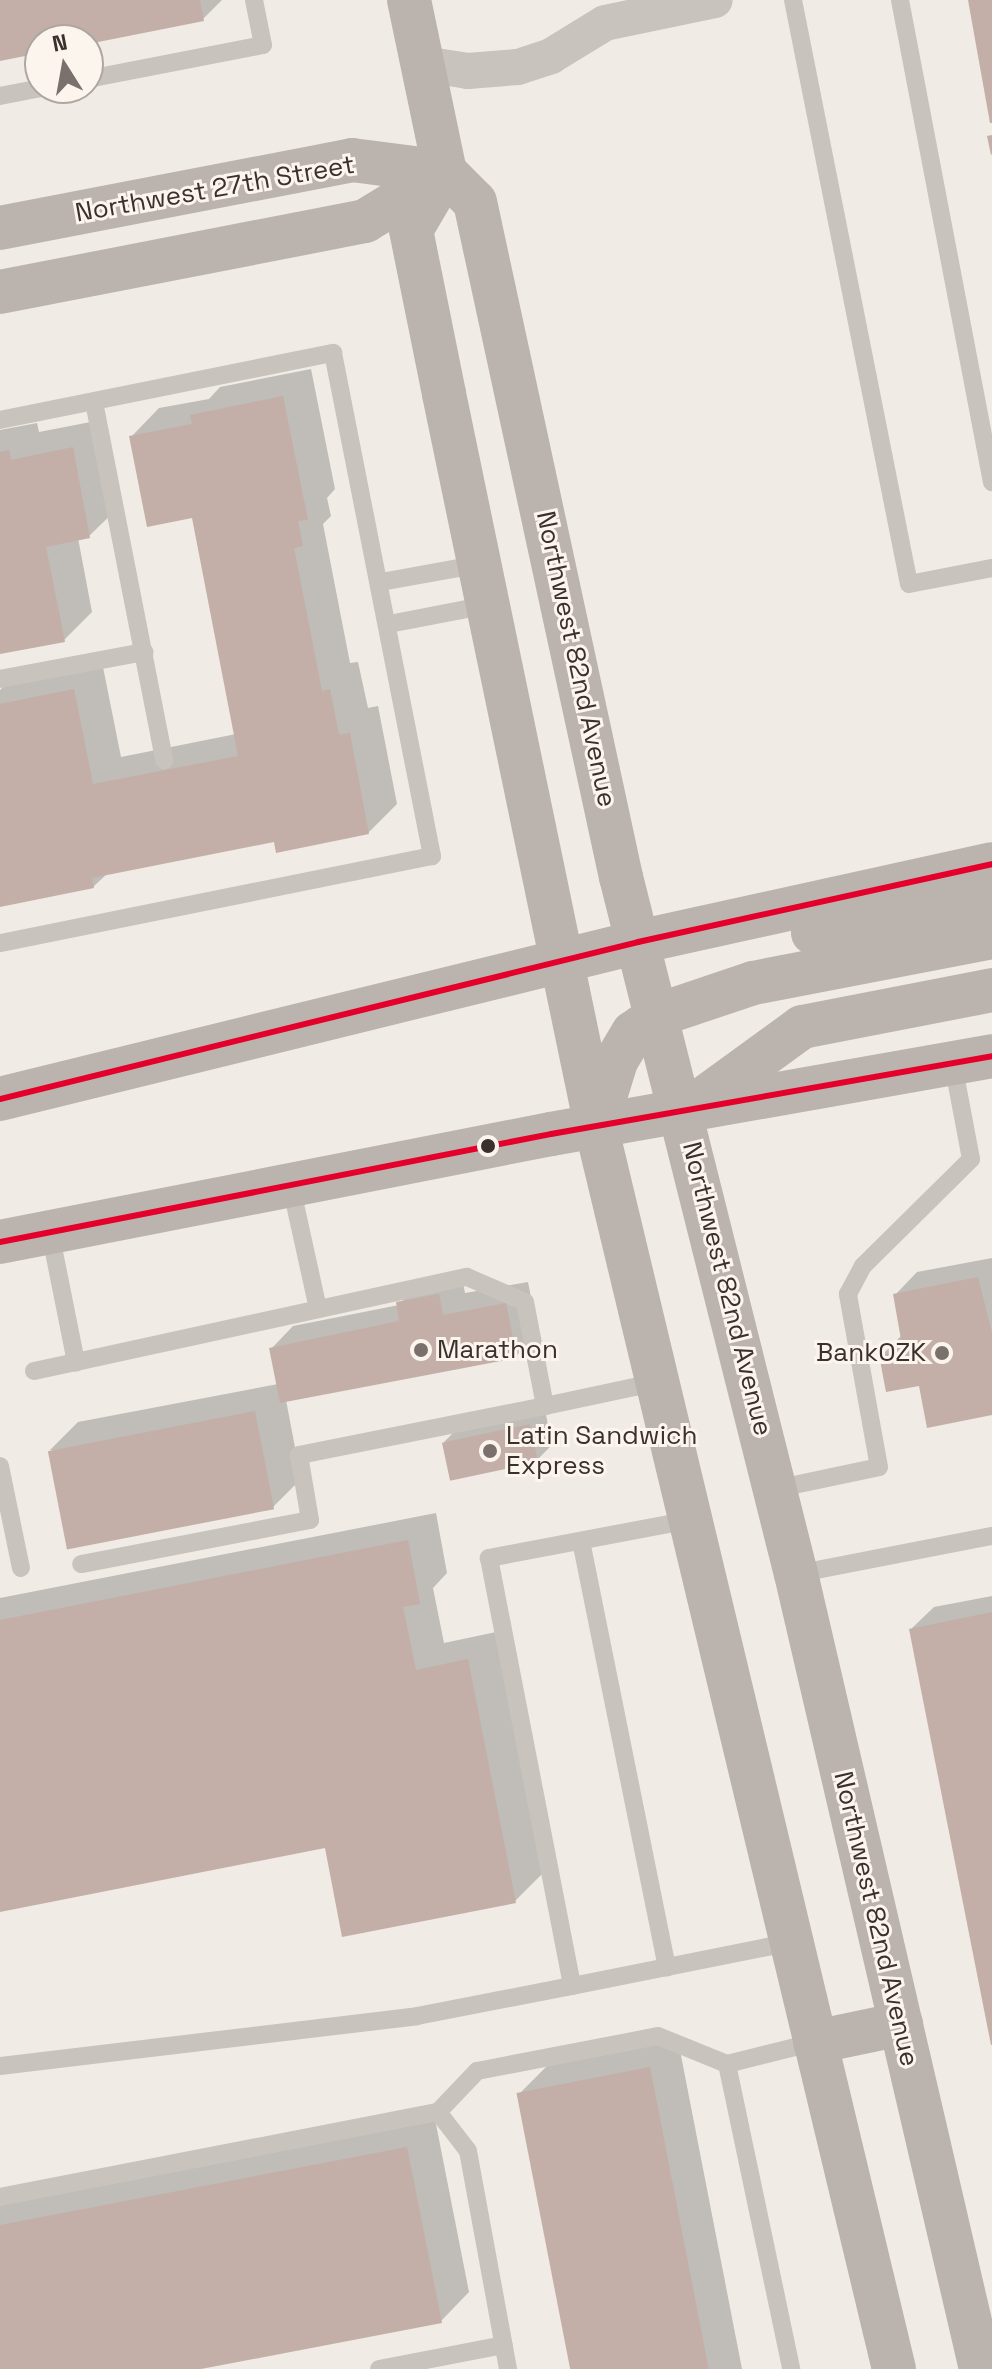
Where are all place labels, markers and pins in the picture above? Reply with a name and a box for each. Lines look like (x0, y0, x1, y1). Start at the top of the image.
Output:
unlabelled marker (480, 1138, 496, 1154)
place label: Marathon (437, 1334, 558, 1366)
place label: BankOZK (816, 1337, 926, 1369)
marker: Marathon (412, 1341, 430, 1359)
marker: BankOZK (933, 1344, 951, 1362)
place label: Latin Sandwich Express (506, 1420, 698, 1482)
marker: Latin Sandwich Express (481, 1442, 499, 1460)

